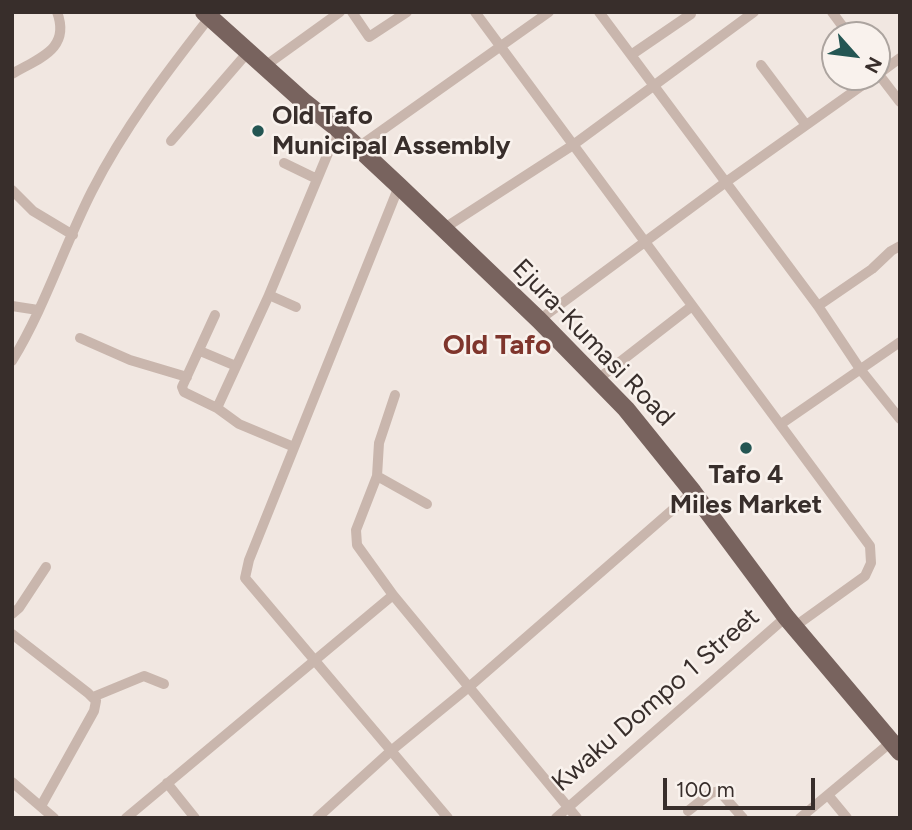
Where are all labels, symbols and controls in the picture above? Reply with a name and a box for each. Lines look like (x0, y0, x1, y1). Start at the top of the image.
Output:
north arrow (821, 21, 891, 91)
text: N (860, 53, 887, 77)
place label: Old Tafo Municipal Assembly (272, 100, 510, 162)
marker: Old Tafo Municipal Assembly (250, 123, 266, 139)
street label: Ejura-Kumasi Road (505, 253, 681, 433)
district label: Old Tafo (443, 329, 551, 363)
marker: Tafo 4 Miles Market (738, 440, 754, 456)
place label: Tafo 4 Miles Market (670, 459, 822, 520)
street label: Kwaku Dompo 1 Street (546, 601, 766, 799)
scale bar (667, 764, 819, 808)
text: 100 m (676, 777, 735, 802)

